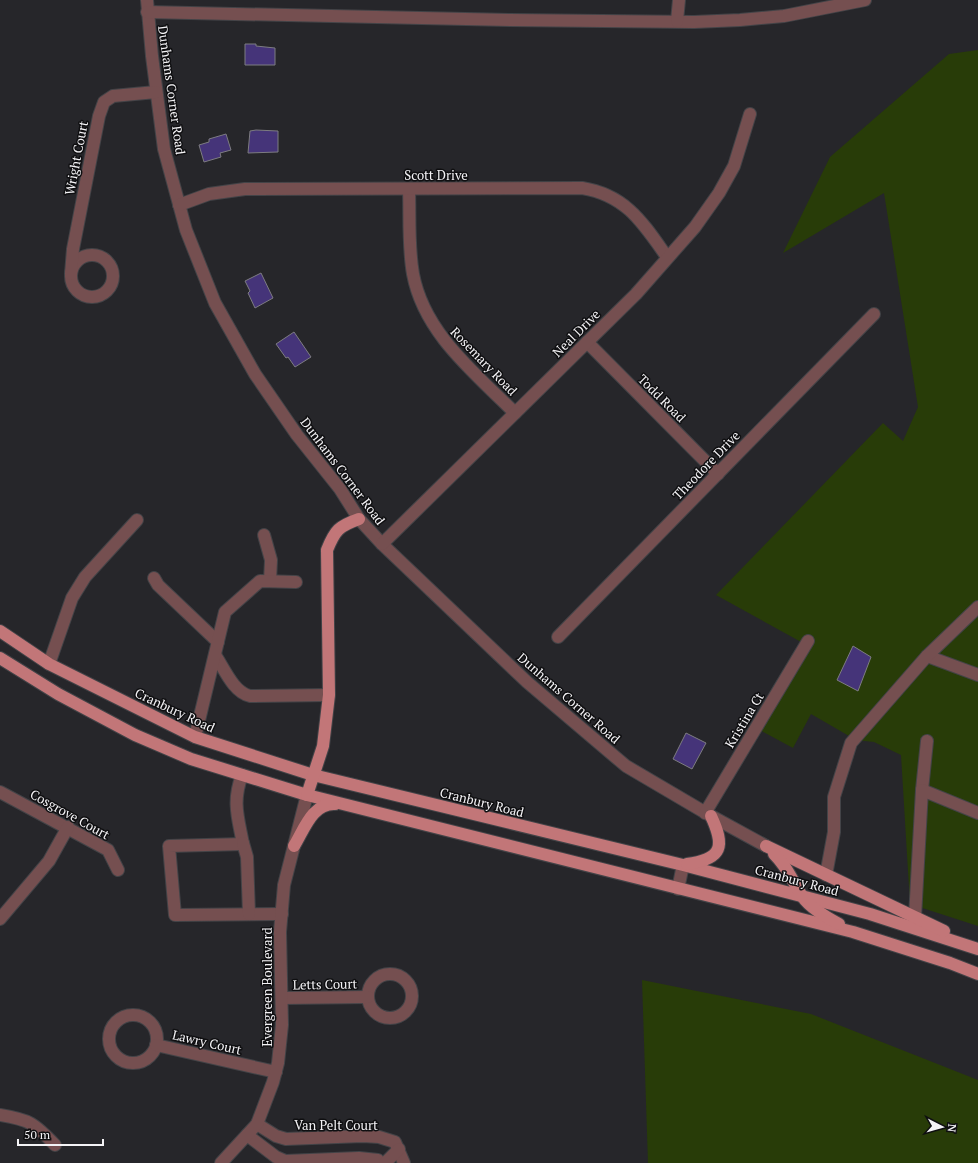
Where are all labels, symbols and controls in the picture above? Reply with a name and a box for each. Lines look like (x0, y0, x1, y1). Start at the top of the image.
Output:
street label: Dunhams Corner Road (154, 24, 190, 156)
street label: Wright Court (60, 119, 92, 197)
street label: Scott Drive (404, 166, 468, 184)
street label: Neal Drive (548, 305, 604, 361)
street label: Rosemary Road (447, 323, 521, 399)
street label: Todd Road (634, 370, 690, 426)
street label: Dunhams Corner Road (297, 414, 389, 528)
street label: Theodore Drive (668, 427, 744, 503)
street label: Dunhams Corner Road (514, 648, 624, 748)
street label: Cranbury Road (132, 684, 218, 736)
street label: Kristina Ct (720, 689, 768, 751)
street label: Cranbury Road (438, 783, 526, 821)
street label: Cosgrove Court (27, 785, 113, 843)
street label: Cranbury Road (753, 860, 841, 900)
street label: Evergreen Boulevard (258, 927, 276, 1047)
street label: Letts Court (293, 974, 358, 994)
street label: Lawry Court (171, 1025, 244, 1059)
north arrow (922, 1107, 962, 1147)
street label: Van Pelt Court (294, 1116, 378, 1134)
scale bar (18, 1121, 103, 1147)
text: N (944, 1123, 959, 1134)
text: 50 m (24, 1127, 51, 1142)

